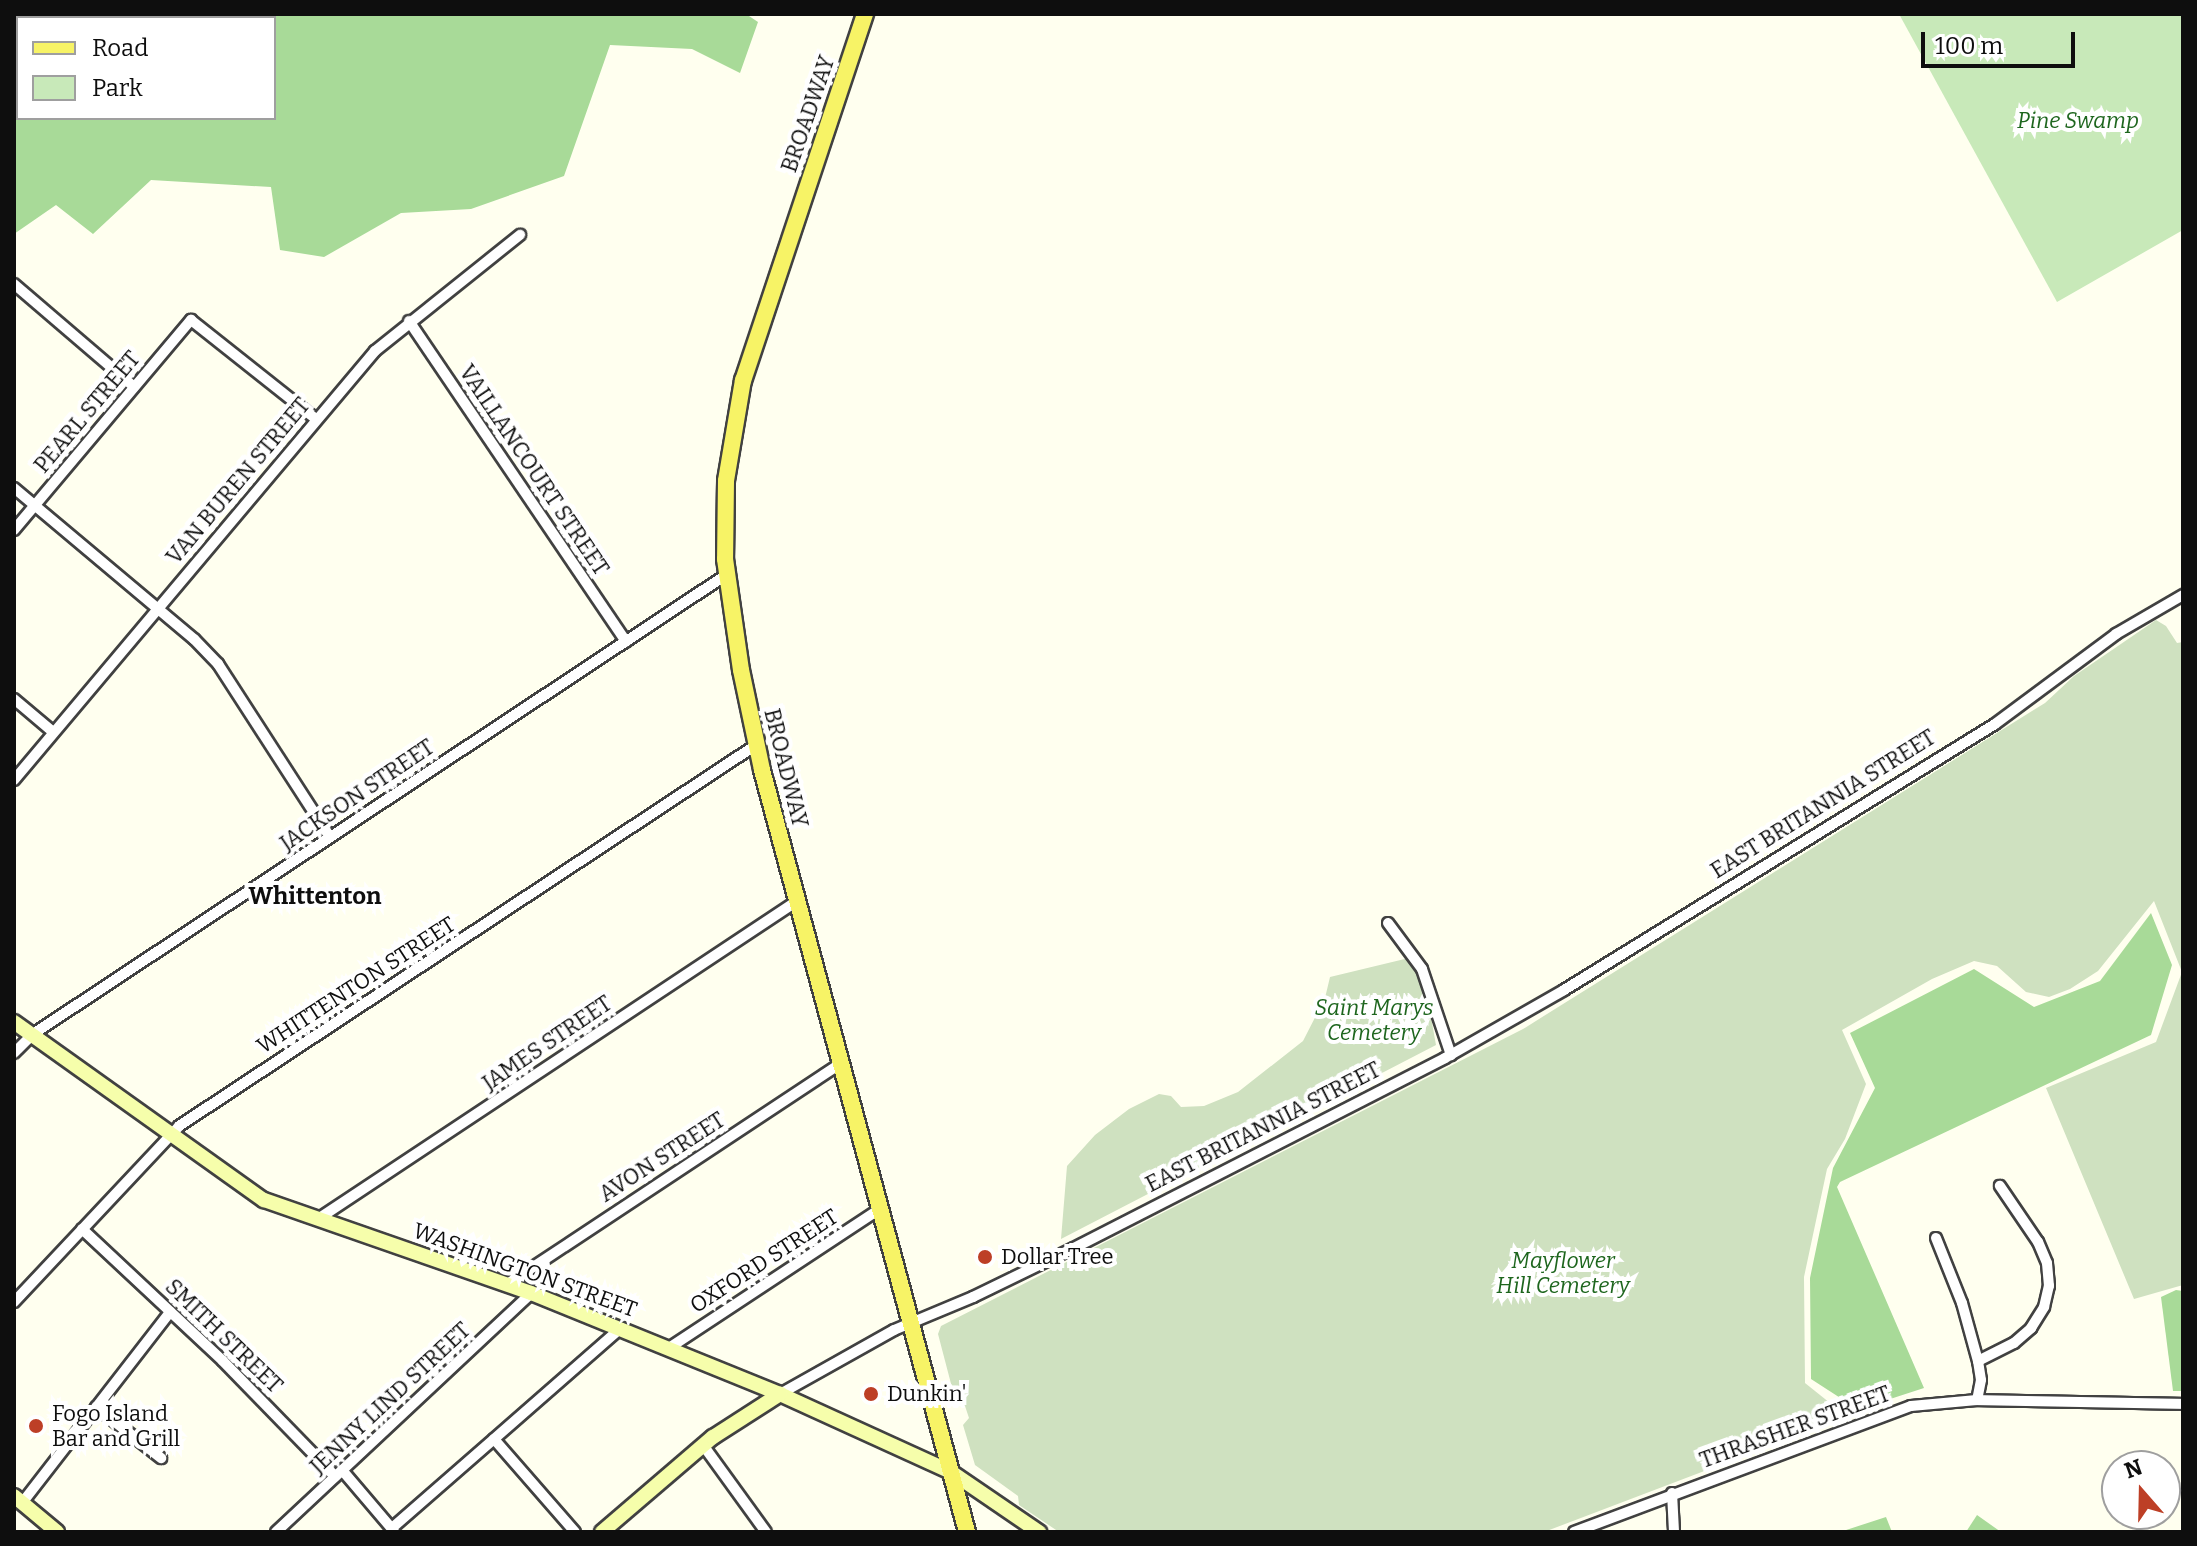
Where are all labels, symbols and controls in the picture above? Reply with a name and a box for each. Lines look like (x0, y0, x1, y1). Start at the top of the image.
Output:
legend (16, 16, 276, 120)
scale bar (1925, 16, 2079, 66)
text: 100 m (1935, 32, 2003, 60)
text: Road (92, 34, 148, 62)
street label: BROADWAY (776, 52, 840, 176)
text: Park (92, 74, 143, 102)
park label: Pine Swamp (2017, 108, 2139, 134)
street label: PEARL STREET (29, 346, 145, 478)
street label: VAILLANCOURT STREET (454, 360, 614, 580)
street label: VAN BUREN STREET (161, 392, 315, 570)
street label: BROADWAY (758, 706, 814, 830)
street label: EAST BRITANNIA STREET (1706, 724, 1940, 884)
street label: JACKSON STREET (275, 734, 439, 856)
district label: Whittenton (249, 883, 381, 911)
street label: WHITTENTON STREET (252, 911, 460, 1059)
street label: JAMES STREET (477, 990, 617, 1096)
park label: Saint Marys Cemetery (1314, 994, 1434, 1046)
street label: EAST BRITANNIA STREET (1141, 1056, 1385, 1198)
street label: AVON STREET (594, 1107, 730, 1207)
street label: OXFORD STREET (685, 1203, 843, 1319)
street label: WASHINGTON STREET (409, 1217, 641, 1323)
place label: Dollar Tree (1001, 1244, 1113, 1270)
park label: Mayflower Hill Cemetery (1496, 1247, 1630, 1298)
marker: Dollar Tree (976, 1248, 994, 1266)
street label: SMITH STREET (160, 1273, 288, 1399)
street label: JENNY LIND STREET (304, 1317, 476, 1479)
street label: THRASHER STREET (1696, 1380, 1894, 1474)
place label: Dunkin' (887, 1381, 967, 1407)
marker: Dunkin' (862, 1385, 880, 1403)
place label: Fogo Island Bar and Grill (52, 1400, 180, 1452)
marker: Fogo Island Bar and Grill (27, 1417, 45, 1435)
north arrow (2101, 1450, 2181, 1530)
text: N (2121, 1453, 2146, 1484)

